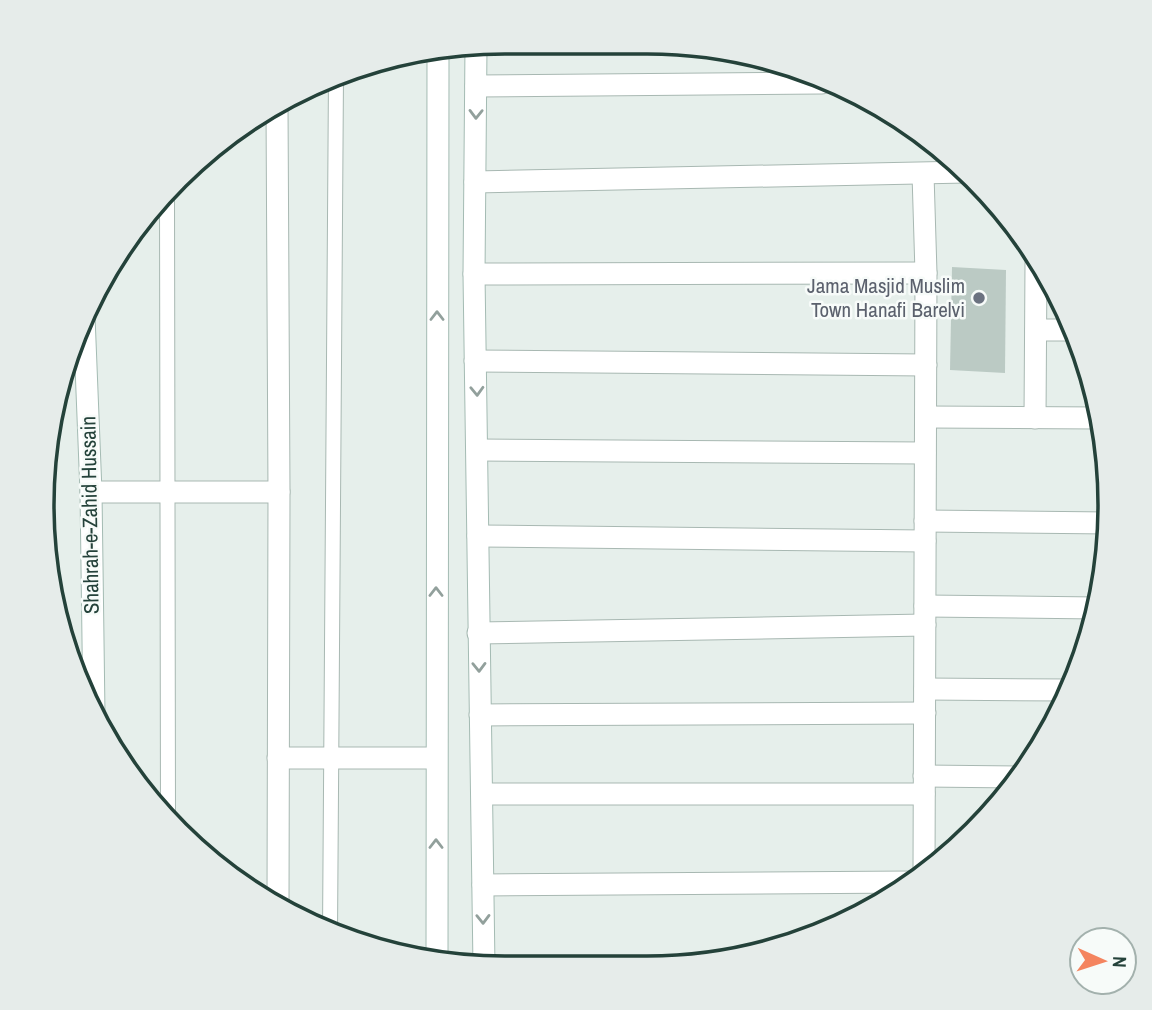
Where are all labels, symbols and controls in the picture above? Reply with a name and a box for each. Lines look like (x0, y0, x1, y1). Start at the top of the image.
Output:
one-way arrow (468, 109, 484, 120)
place label: Jama Masjid Muslim Town Hanafi Barelvi (807, 271, 965, 324)
marker: Jama Masjid Muslim Town Hanafi Barelvi (971, 290, 987, 306)
one-way arrow (429, 310, 445, 320)
one-way arrow (469, 385, 484, 396)
street label: Shahrah-e-Zahid Hussain (73, 416, 106, 614)
one-way arrow (428, 586, 444, 597)
one-way arrow (471, 662, 487, 673)
one-way arrow (428, 838, 444, 849)
one-way arrow (475, 914, 491, 925)
north arrow (1068, 926, 1138, 996)
text: N (1107, 956, 1133, 968)

